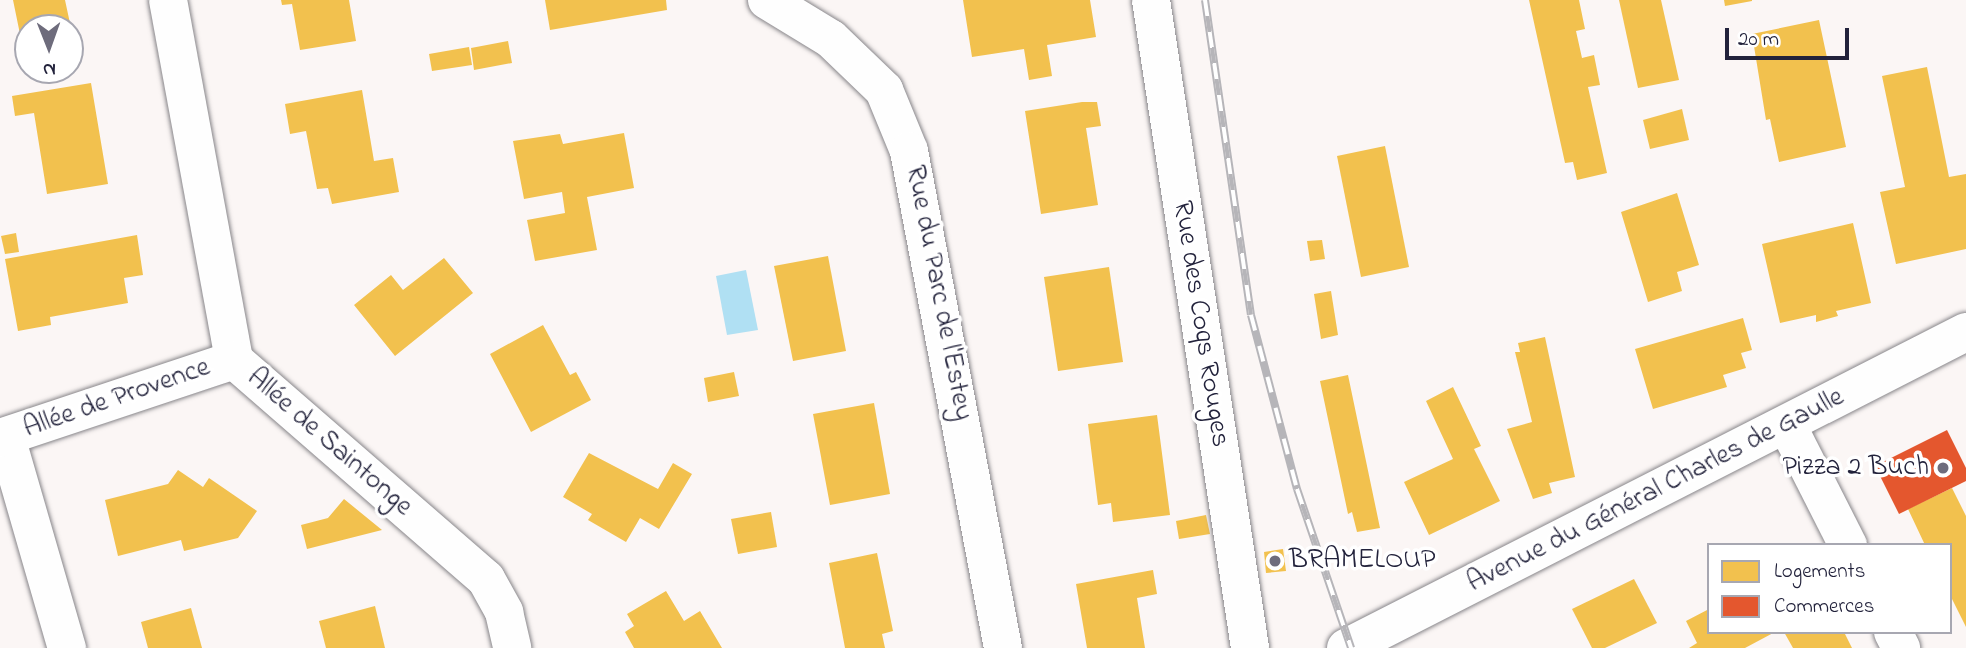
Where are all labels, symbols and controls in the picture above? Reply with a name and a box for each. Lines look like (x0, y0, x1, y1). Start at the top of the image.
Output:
north arrow (14, 14, 84, 84)
scale bar (1728, 14, 1852, 58)
text: 20 m (1738, 25, 1779, 55)
text: N (43, 55, 56, 82)
street label: Rue du Parc de l'Estey (897, 163, 979, 423)
street label: Rue des Coqs Rouges (1164, 199, 1236, 449)
street label: Allée de Provence (19, 351, 215, 447)
street label: Allée de Saintonge (239, 362, 419, 524)
street label: Avenue du Général Charles de Gaulle (1462, 381, 1850, 601)
place label: Pizza 2 Buch (1782, 451, 1929, 485)
marker: Pizza 2 Buch (1935, 460, 1951, 476)
legend (1707, 543, 1952, 634)
place label: BRAMELOUP (1289, 544, 1436, 578)
marker: BRAMELOUP (1267, 553, 1283, 569)
text: Logements (1774, 557, 1865, 587)
text: Commerces (1774, 592, 1874, 622)

